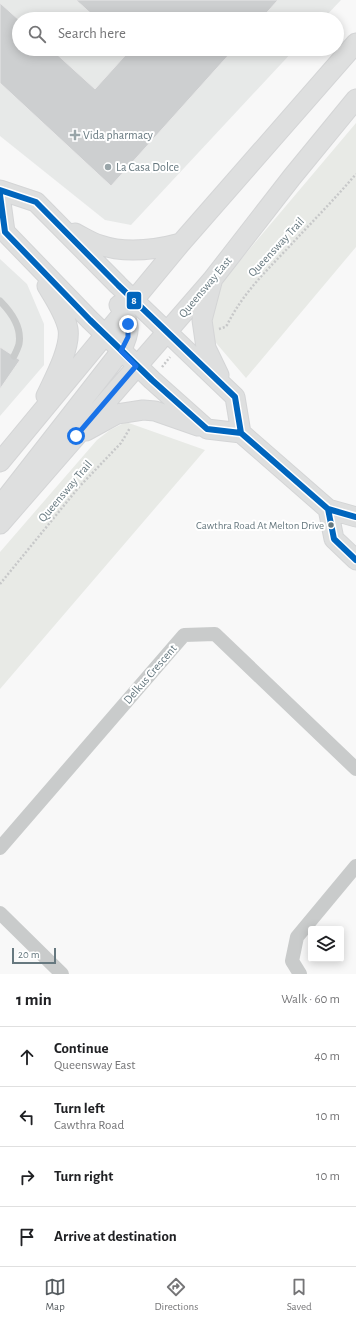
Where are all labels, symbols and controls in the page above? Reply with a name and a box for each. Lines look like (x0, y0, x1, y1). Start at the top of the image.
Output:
search box (12, 12, 344, 56)
icon: search (26, 23, 48, 45)
text: Search here (58, 26, 126, 41)
place label: Vida pharmacy (83, 129, 153, 142)
marker: Vida pharmacy (70, 130, 80, 140)
place label: La Casa Dolce (116, 161, 179, 173)
marker: La Casa Dolce (103, 162, 113, 172)
street label: Queensway Trail (246, 215, 307, 280)
street label: Queensway East (176, 254, 235, 320)
line badge: 8 (126, 291, 142, 310)
text: 8 (131, 295, 137, 306)
route end (119, 315, 137, 333)
route start (67, 427, 85, 445)
street label: Queensway Trail (36, 458, 95, 525)
place label: Cawthra Road At Melton Drive (196, 520, 324, 531)
marker: Cawthra Road At Melton Drive (326, 520, 336, 530)
street label: Delkus Crescent (121, 642, 179, 706)
map controls (308, 926, 344, 962)
button: layers (308, 926, 344, 962)
scale bar (12, 946, 56, 965)
text: 20 m (18, 949, 39, 960)
text: 1 min (16, 991, 52, 1008)
text: Walk · 60 m (281, 993, 340, 1006)
text: Continue (54, 1041, 109, 1056)
icon: ahead (16, 1046, 38, 1068)
text: 40 m (314, 1050, 340, 1063)
text: Queensway East (54, 1059, 135, 1072)
text: Turn left (54, 1101, 105, 1116)
icon: left (16, 1106, 38, 1128)
text: 10 m (316, 1110, 340, 1123)
text: Cawthra Road (54, 1119, 124, 1132)
icon: right (16, 1166, 38, 1188)
text: Turn right (54, 1169, 113, 1184)
text: 10 m (316, 1170, 340, 1183)
icon: arrive (16, 1226, 38, 1248)
text: Arrive at destination (54, 1229, 177, 1244)
tab: Map (44, 1276, 66, 1313)
tab: Directions (154, 1276, 198, 1313)
tab: Saved (287, 1276, 312, 1313)

